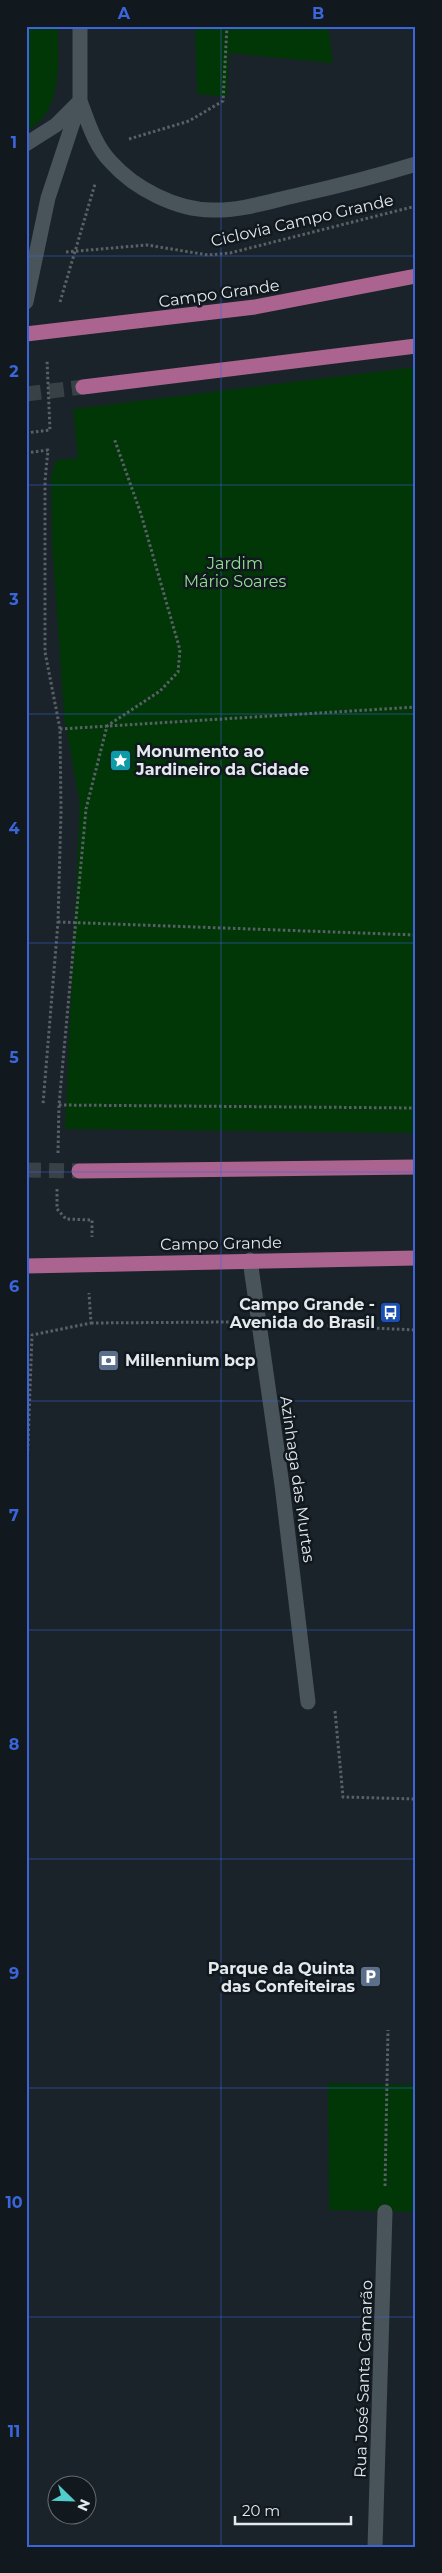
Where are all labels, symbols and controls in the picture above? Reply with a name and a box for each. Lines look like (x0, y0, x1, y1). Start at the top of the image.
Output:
text: A (117, 4, 131, 23)
text: B (312, 4, 324, 23)
text: 1 (11, 133, 17, 152)
street label: Ciclovia Campo Grande (209, 190, 395, 251)
street label: Campo Grande (158, 276, 281, 311)
text: 2 (9, 362, 19, 381)
park label: Jardim Mário Soares (184, 554, 286, 591)
text: 3 (8, 590, 19, 609)
place label: Monumento ao Jardineiro da Cidade (135, 742, 309, 779)
place icon: Monumento ao Jardineiro da Cidade (108, 748, 132, 772)
text: 4 (8, 819, 20, 838)
text: 5 (9, 1048, 19, 1067)
street label: Campo Grande (160, 1233, 282, 1254)
text: 6 (9, 1277, 19, 1296)
place label: Campo Grande - Avenida do Brasil (229, 1295, 375, 1332)
bus stop icon: Campo Grande - Avenida do Brasil (379, 1301, 403, 1325)
bank icon: Millennium bcp (97, 1348, 121, 1372)
place label: Millennium bcp (125, 1351, 256, 1370)
street label: Azinhaga das Murtas (276, 1395, 319, 1564)
text: 7 (9, 1506, 19, 1525)
text: 8 (9, 1735, 19, 1754)
place label: Parque da Quinta das Confeiteiras (208, 1959, 356, 1996)
text: 9 (9, 1964, 19, 1983)
parking icon: Parque da Quinta das Confeiteiras (359, 1965, 383, 1989)
text: 10 (5, 2193, 23, 2212)
street label: Rua José Santa Camarão (351, 2280, 376, 2478)
text: 11 (8, 2422, 20, 2441)
north arrow (48, 2476, 98, 2526)
scale bar (235, 2493, 351, 2525)
text: N (73, 2496, 94, 2514)
text: 20 m (242, 2501, 280, 2520)

